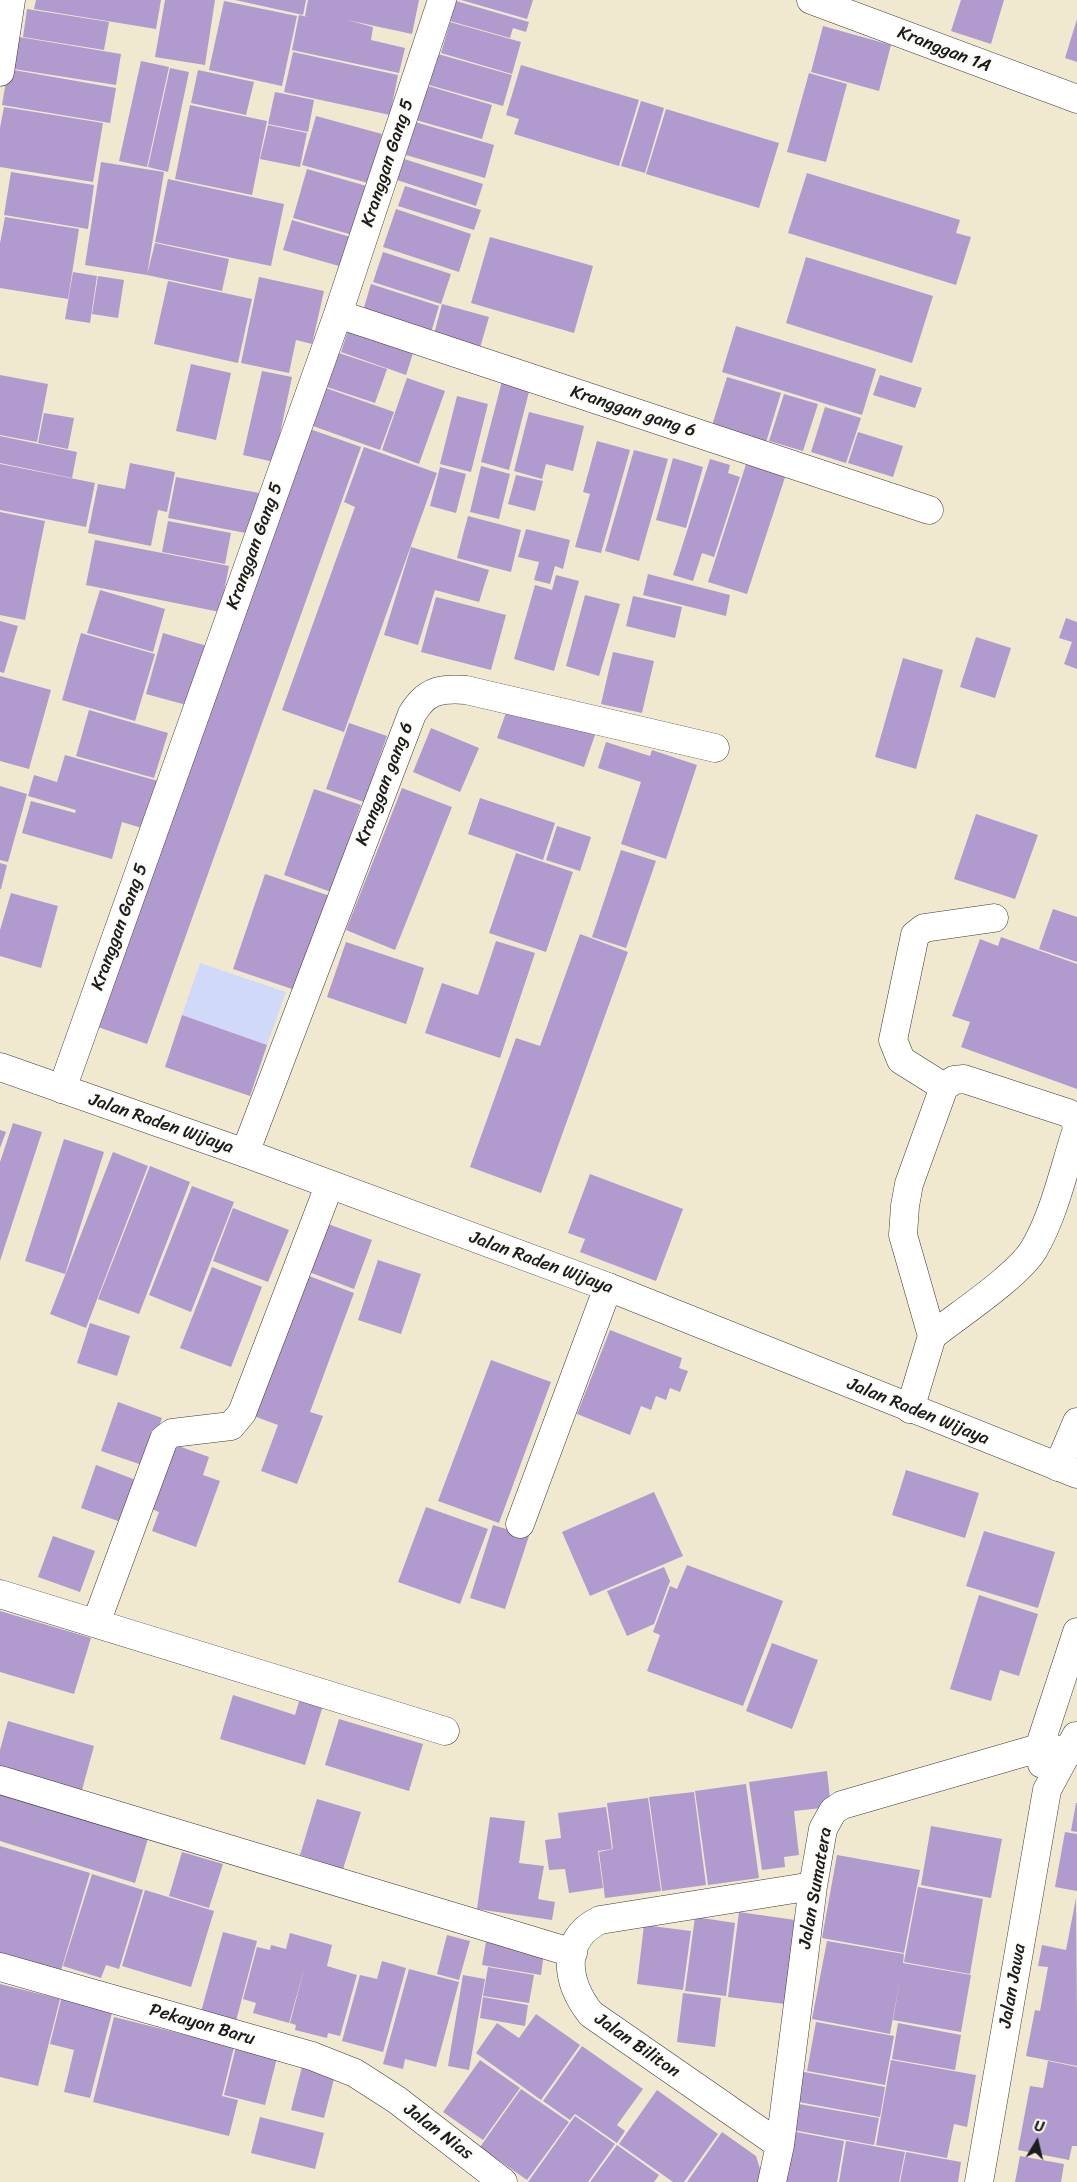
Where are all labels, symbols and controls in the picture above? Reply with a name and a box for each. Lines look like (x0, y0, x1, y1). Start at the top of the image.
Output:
street label: Kranggan 1A (894, 22, 994, 78)
street label: Kranggan Gang 5 (357, 96, 419, 230)
street label: Kranggan gang 6 (568, 382, 698, 442)
street label: Kranggan Gang 5 (222, 480, 288, 612)
street label: Kranggan gang 6 (352, 719, 418, 849)
street label: Kranggan Gang 5 (87, 861, 153, 993)
street label: Jalan Raden Wijaya (86, 1089, 236, 1159)
street label: Jalan Raden Wijaya (466, 1227, 616, 1299)
street label: Jalan Raden Wijaya (844, 1374, 992, 1450)
street label: Jalan Sumatera (795, 1826, 837, 1950)
street label: Jalan Jawa (995, 1942, 1031, 2030)
street label: Pekayon Baru (147, 2000, 257, 2050)
street label: Jalan Biliton (590, 2009, 684, 2083)
street label: Jalan Nias (399, 2099, 477, 2165)
text: U (1033, 2114, 1046, 2140)
north arrow (1012, 2117, 1062, 2167)

